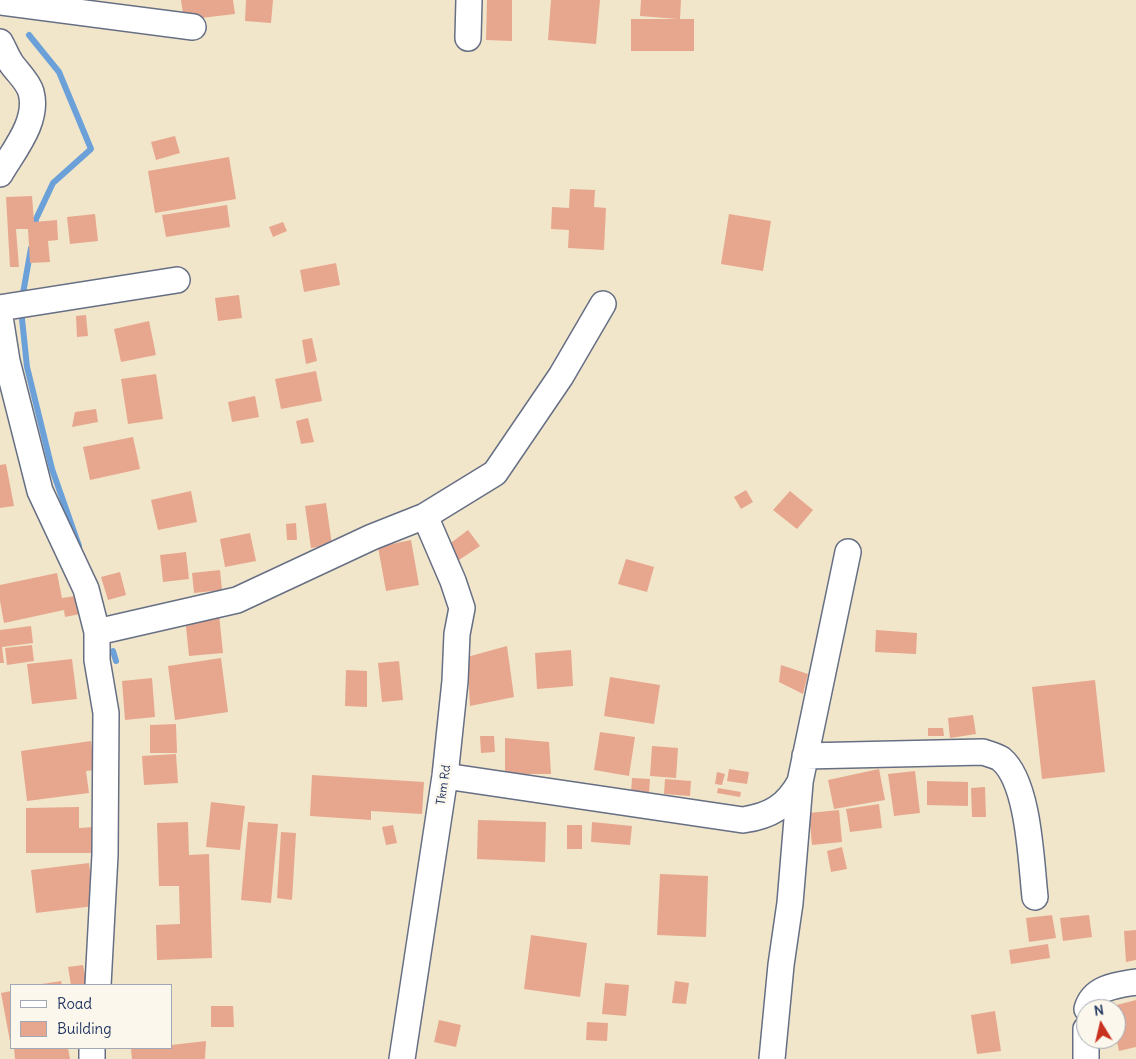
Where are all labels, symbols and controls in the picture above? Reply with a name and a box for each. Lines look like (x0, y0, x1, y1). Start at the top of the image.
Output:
street label: Tkm Rd (434, 764, 454, 806)
legend (10, 984, 172, 1049)
text: Road (57, 994, 92, 1013)
north arrow (1076, 999, 1126, 1049)
text: N (1093, 1001, 1105, 1020)
text: Building (57, 1019, 112, 1038)

